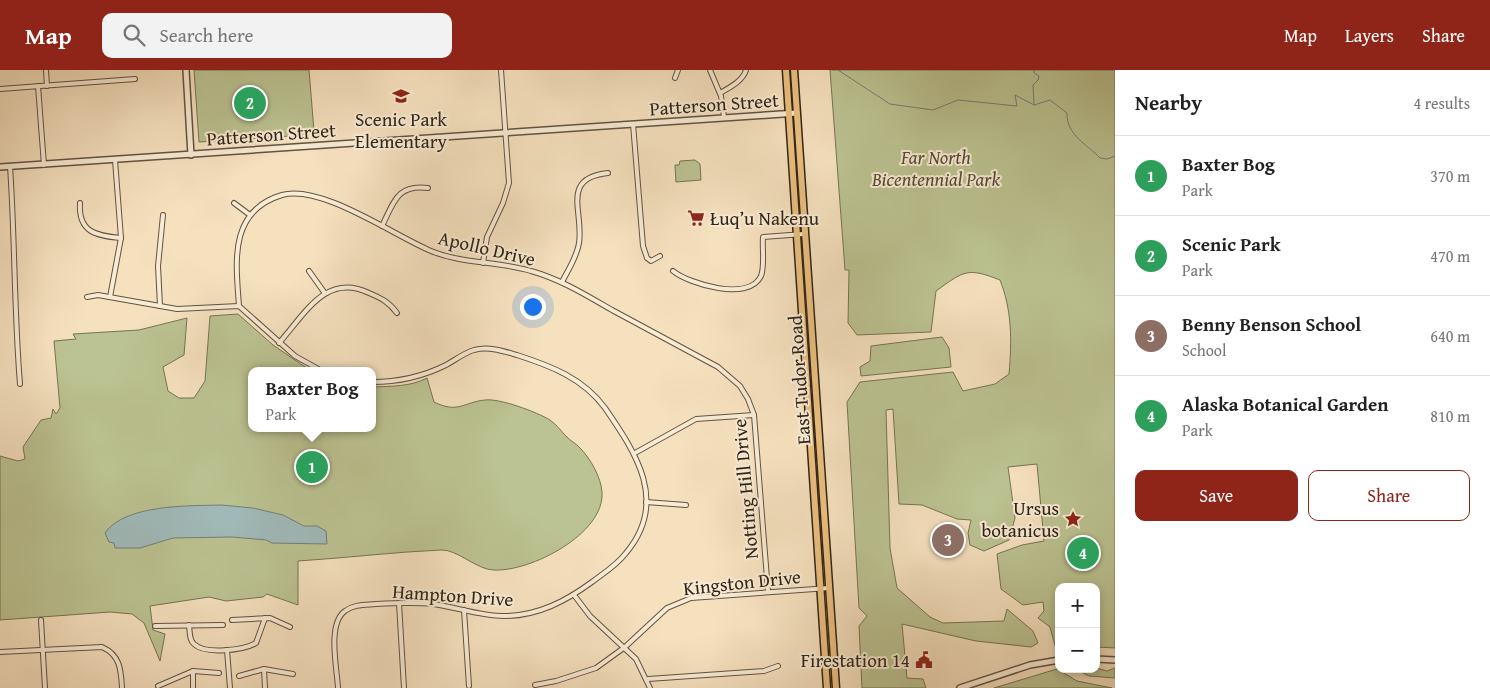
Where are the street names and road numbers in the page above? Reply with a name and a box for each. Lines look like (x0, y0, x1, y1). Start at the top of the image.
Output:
street label: Patterson Street (648, 85, 780, 122)
street label: Patterson Street (205, 115, 337, 152)
street label: Apollo Drive (436, 223, 538, 273)
street label: East Tudor Road (780, 314, 817, 446)
street label: Notting Hill Drive (725, 418, 765, 560)
street label: Kingston Drive (682, 562, 802, 602)
street label: Hampton Drive (392, 577, 515, 613)

